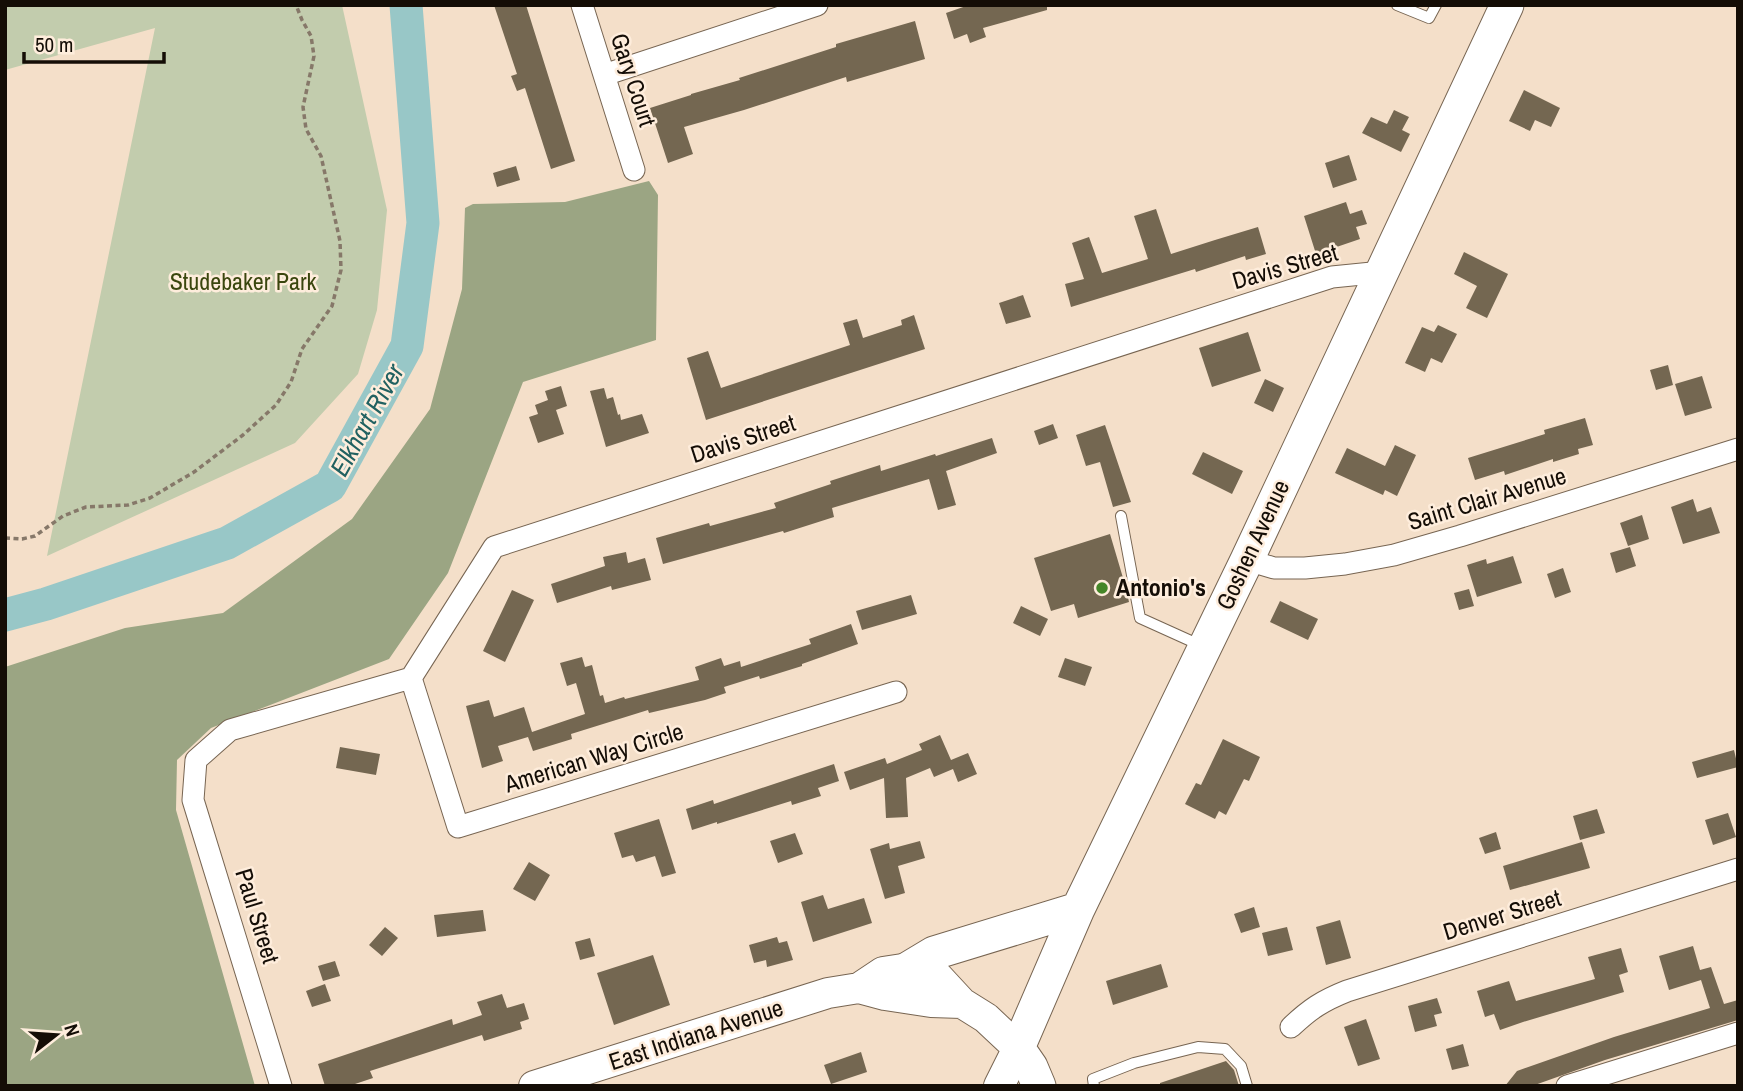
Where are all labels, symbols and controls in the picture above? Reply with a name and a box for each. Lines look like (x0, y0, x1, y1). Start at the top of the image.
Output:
scale bar (24, 21, 164, 65)
street label: Gary Court (604, 29, 664, 131)
text: 50 m (35, 30, 73, 59)
street label: Davis Street (1228, 236, 1342, 296)
park label: Studebaker Park (170, 265, 316, 297)
water label: Elkhart River (321, 357, 412, 482)
street label: Davis Street (686, 406, 800, 470)
street label: Saint Clair Avenue (1404, 459, 1570, 537)
street label: Goshen Avenue (1208, 474, 1296, 615)
place label: Antonio's (1116, 571, 1206, 603)
marker: Antonio's (1094, 580, 1110, 596)
street label: American Way Circle (500, 715, 687, 800)
street label: Paul Street (228, 864, 288, 967)
street label: Denver Street (1439, 881, 1565, 947)
street label: East Indiana Avenue (605, 991, 787, 1077)
north arrow (21, 1000, 91, 1070)
text: N (58, 1021, 86, 1039)

